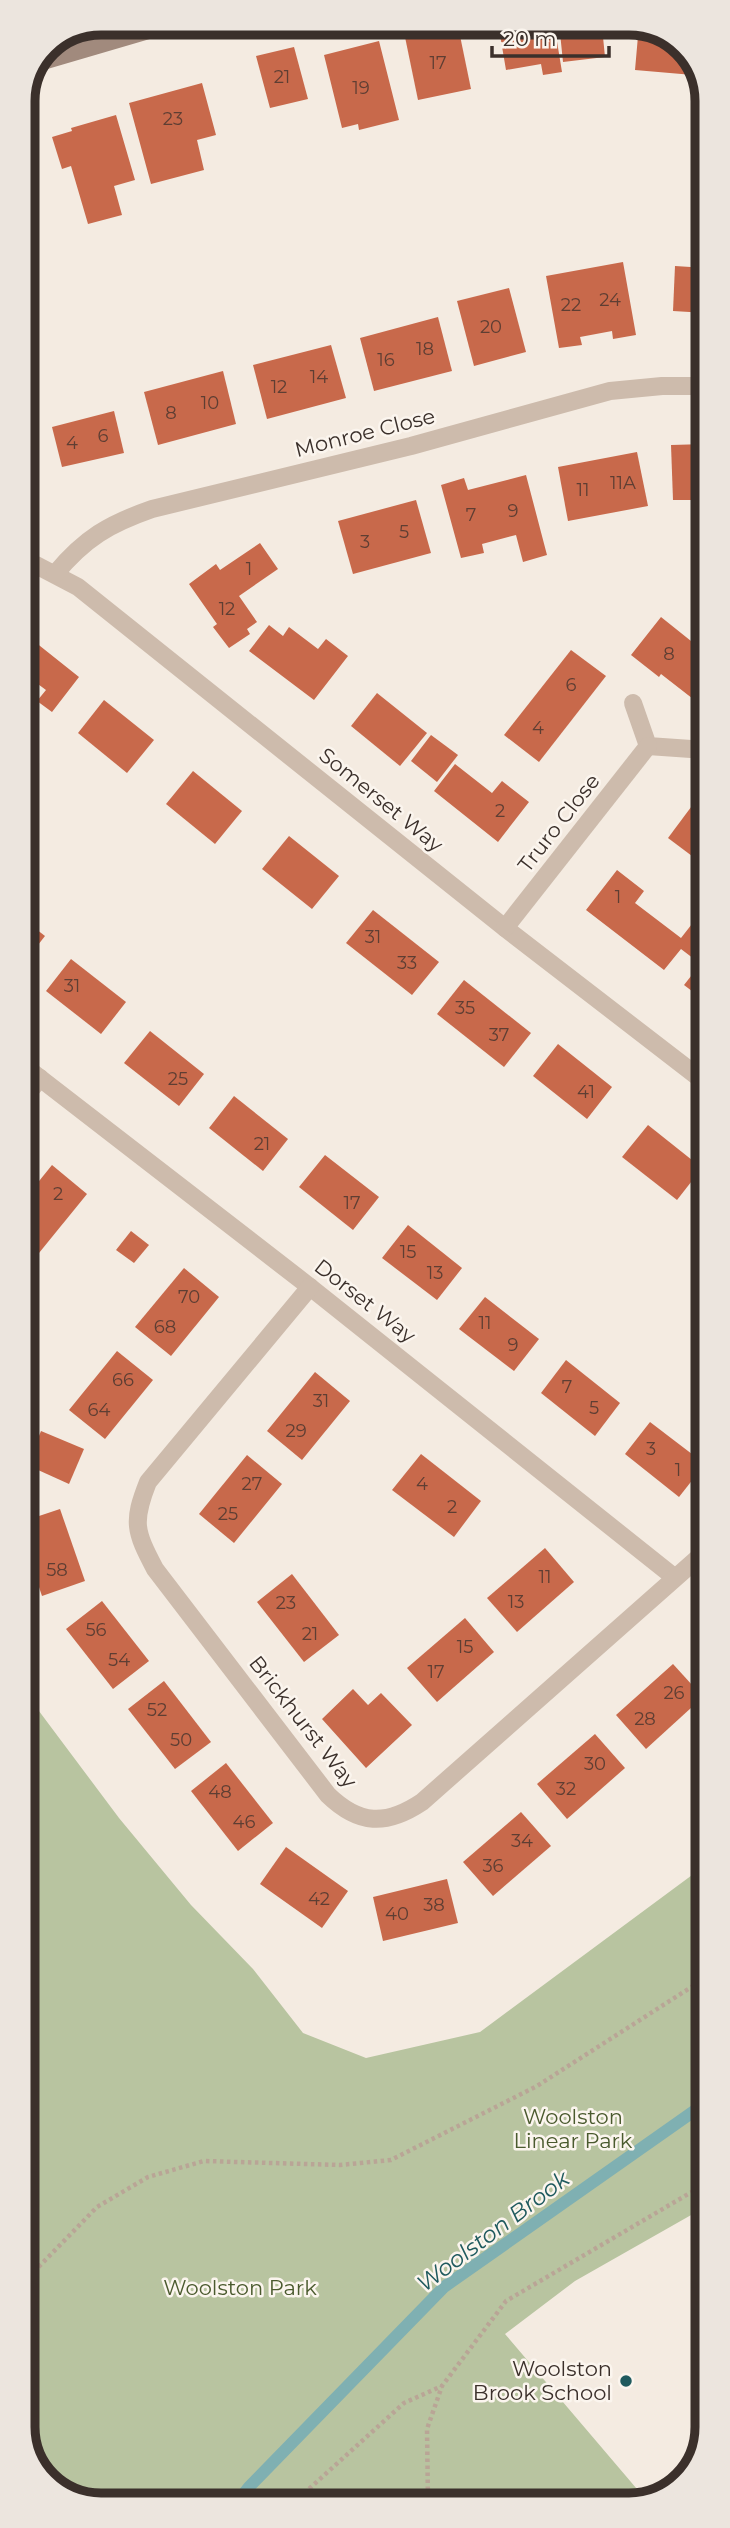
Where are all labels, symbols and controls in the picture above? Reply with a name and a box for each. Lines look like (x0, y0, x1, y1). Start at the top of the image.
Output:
scale bar (492, 14, 609, 58)
text: 20 m (503, 26, 557, 51)
house number: 17 (429, 52, 447, 74)
house number: 21 (274, 66, 290, 88)
house number: 19 (352, 77, 370, 99)
house number: 23 (163, 108, 183, 130)
house number: 24 (599, 289, 621, 311)
house number: 22 (561, 294, 581, 316)
house number: 20 (480, 316, 502, 338)
house number: 18 (416, 338, 434, 360)
house number: 16 (377, 349, 395, 371)
house number: 14 (310, 366, 328, 388)
house number: 12 (271, 376, 287, 398)
house number: 10 (201, 392, 219, 414)
house number: 8 (165, 402, 177, 424)
street label: Monroe Close (292, 403, 438, 462)
house number: 6 (98, 425, 109, 447)
house number: 4 (66, 432, 78, 454)
house number: 11A (610, 472, 636, 494)
house number: 11 (577, 479, 590, 501)
house number: 9 (508, 500, 519, 522)
house number: 7 (466, 504, 476, 526)
house number: 5 (399, 521, 409, 543)
house number: 3 (360, 531, 370, 553)
house number: 1 (246, 558, 252, 580)
house number: 12 (219, 598, 235, 620)
house number: 8 (663, 643, 675, 665)
house number: 6 (566, 674, 577, 696)
house number: 4 (532, 717, 544, 739)
street label: Somerset Way (314, 742, 449, 858)
street label: Truro Close (513, 769, 605, 877)
house number: 2 (495, 800, 505, 822)
house number: 1 (615, 886, 621, 908)
house number: 31 (365, 926, 381, 948)
house number: 33 (397, 952, 417, 974)
house number: 31 (64, 975, 80, 997)
house number: 35 (455, 997, 475, 1019)
house number: 37 (489, 1024, 509, 1046)
house number: 25 (168, 1068, 188, 1090)
house number: 41 (577, 1081, 595, 1103)
house number: 21 (254, 1133, 270, 1155)
house number: 2 (53, 1183, 63, 1205)
house number: 17 (343, 1192, 361, 1214)
house number: 15 (400, 1241, 416, 1263)
street label: Dorset Way (310, 1253, 421, 1348)
house number: 13 (427, 1262, 443, 1284)
house number: 70 (178, 1286, 200, 1308)
house number: 11 (479, 1312, 492, 1334)
house number: 68 (154, 1316, 176, 1338)
house number: 9 (508, 1334, 519, 1356)
house number: 66 (112, 1369, 134, 1391)
house number: 7 (562, 1376, 572, 1398)
house number: 31 (313, 1390, 329, 1412)
house number: 5 (589, 1397, 599, 1419)
house number: 64 (88, 1399, 111, 1421)
house number: 29 (285, 1420, 307, 1442)
house number: 3 (646, 1438, 656, 1460)
house number: 1 (675, 1459, 681, 1481)
house number: 27 (242, 1473, 262, 1495)
house number: 4 (416, 1473, 428, 1495)
house number: 2 (447, 1496, 457, 1518)
house number: 25 (218, 1503, 238, 1525)
house number: 58 (46, 1559, 68, 1581)
house number: 11 (539, 1566, 552, 1588)
house number: 13 (508, 1591, 524, 1613)
house number: 23 (276, 1592, 296, 1614)
house number: 56 (85, 1619, 107, 1641)
house number: 21 (302, 1623, 318, 1645)
house number: 15 (457, 1636, 473, 1658)
house number: 54 (108, 1649, 130, 1671)
street label: Brickhurst Way (244, 1651, 363, 1793)
house number: 17 (427, 1661, 445, 1683)
house number: 26 (663, 1682, 685, 1704)
house number: 52 (147, 1699, 167, 1721)
house number: 28 (634, 1708, 656, 1730)
house number: 50 (170, 1729, 192, 1751)
house number: 30 (584, 1753, 606, 1775)
house number: 32 (556, 1778, 576, 1800)
house number: 48 (208, 1781, 232, 1803)
house number: 46 (233, 1811, 255, 1833)
house number: 34 (511, 1830, 533, 1852)
house number: 36 (482, 1855, 504, 1877)
house number: 42 (308, 1888, 330, 1910)
house number: 38 (423, 1894, 445, 1916)
house number: 40 (385, 1903, 409, 1925)
park label: Woolston Linear Park (514, 2104, 633, 2153)
water label: Woolston Brook (411, 2164, 576, 2297)
park label: Woolston Park (163, 2275, 317, 2300)
place label: Woolston Brook School (473, 2356, 612, 2405)
marker: Woolston Brook School (618, 2373, 634, 2389)

